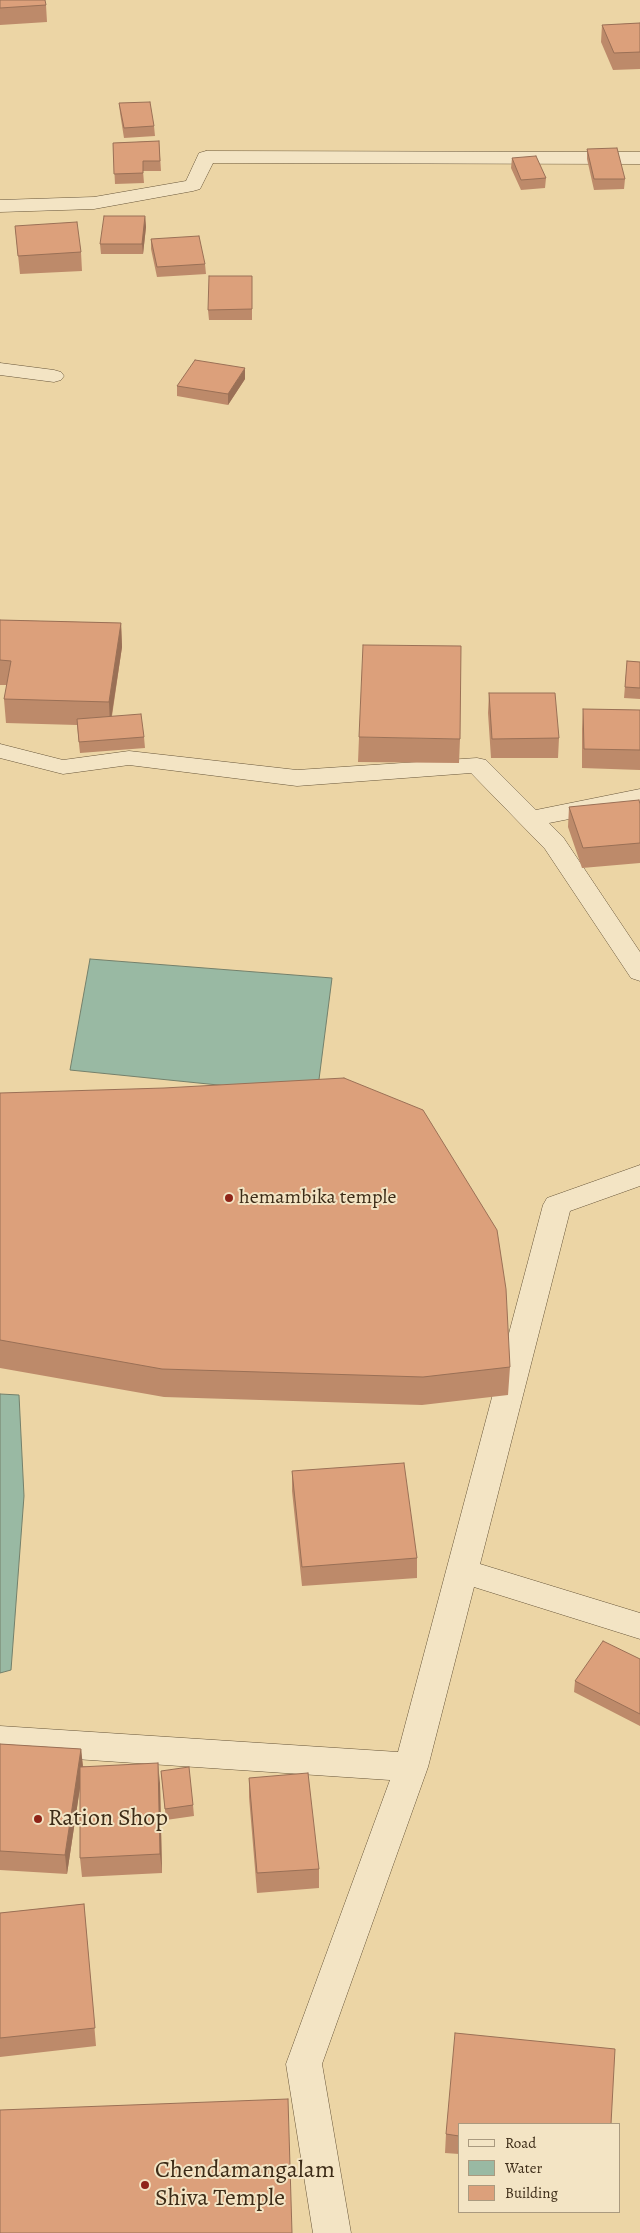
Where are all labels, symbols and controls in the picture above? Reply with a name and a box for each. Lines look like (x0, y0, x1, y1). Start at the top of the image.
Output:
place label: hemambika temple (239, 1186, 396, 1210)
marker: hemambika temple (223, 1192, 235, 1204)
place label: Ration Shop (48, 1805, 168, 1833)
marker: Ration Shop (32, 1813, 44, 1825)
legend (458, 2123, 620, 2213)
text: Road (505, 2133, 536, 2153)
place label: Chendamangalam Shiva Temple (155, 2157, 335, 2213)
text: Water (505, 2158, 542, 2178)
marker: Chendamangalam Shiva Temple (139, 2179, 151, 2191)
text: Building (505, 2183, 558, 2203)

